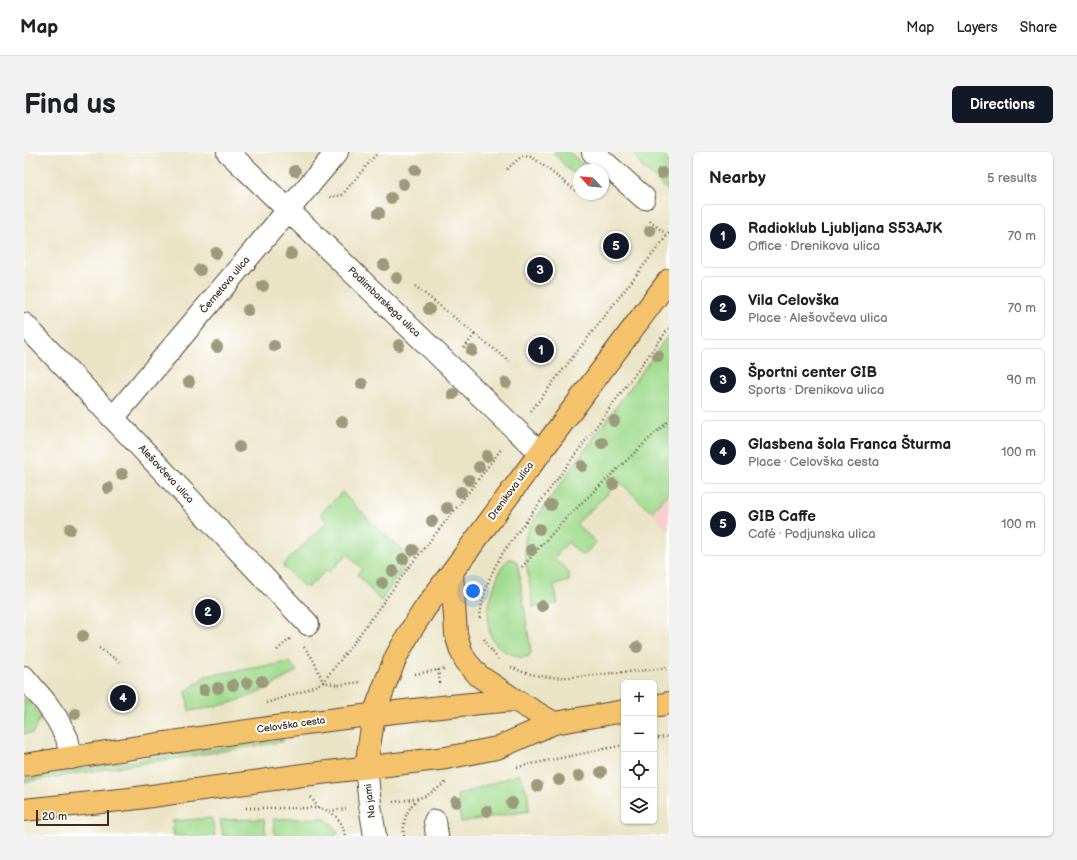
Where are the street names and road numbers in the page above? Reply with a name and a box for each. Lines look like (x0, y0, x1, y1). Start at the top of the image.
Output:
street label: Černetova ulica (198, 254, 253, 316)
street label: Podlimbarskega ulica (345, 264, 423, 340)
street label: Alešovčeva ulica (136, 442, 196, 506)
street label: Drenikova ulica (486, 459, 536, 522)
street label: Celovška cesta (256, 714, 326, 736)
street label: Na jami (362, 783, 378, 819)

